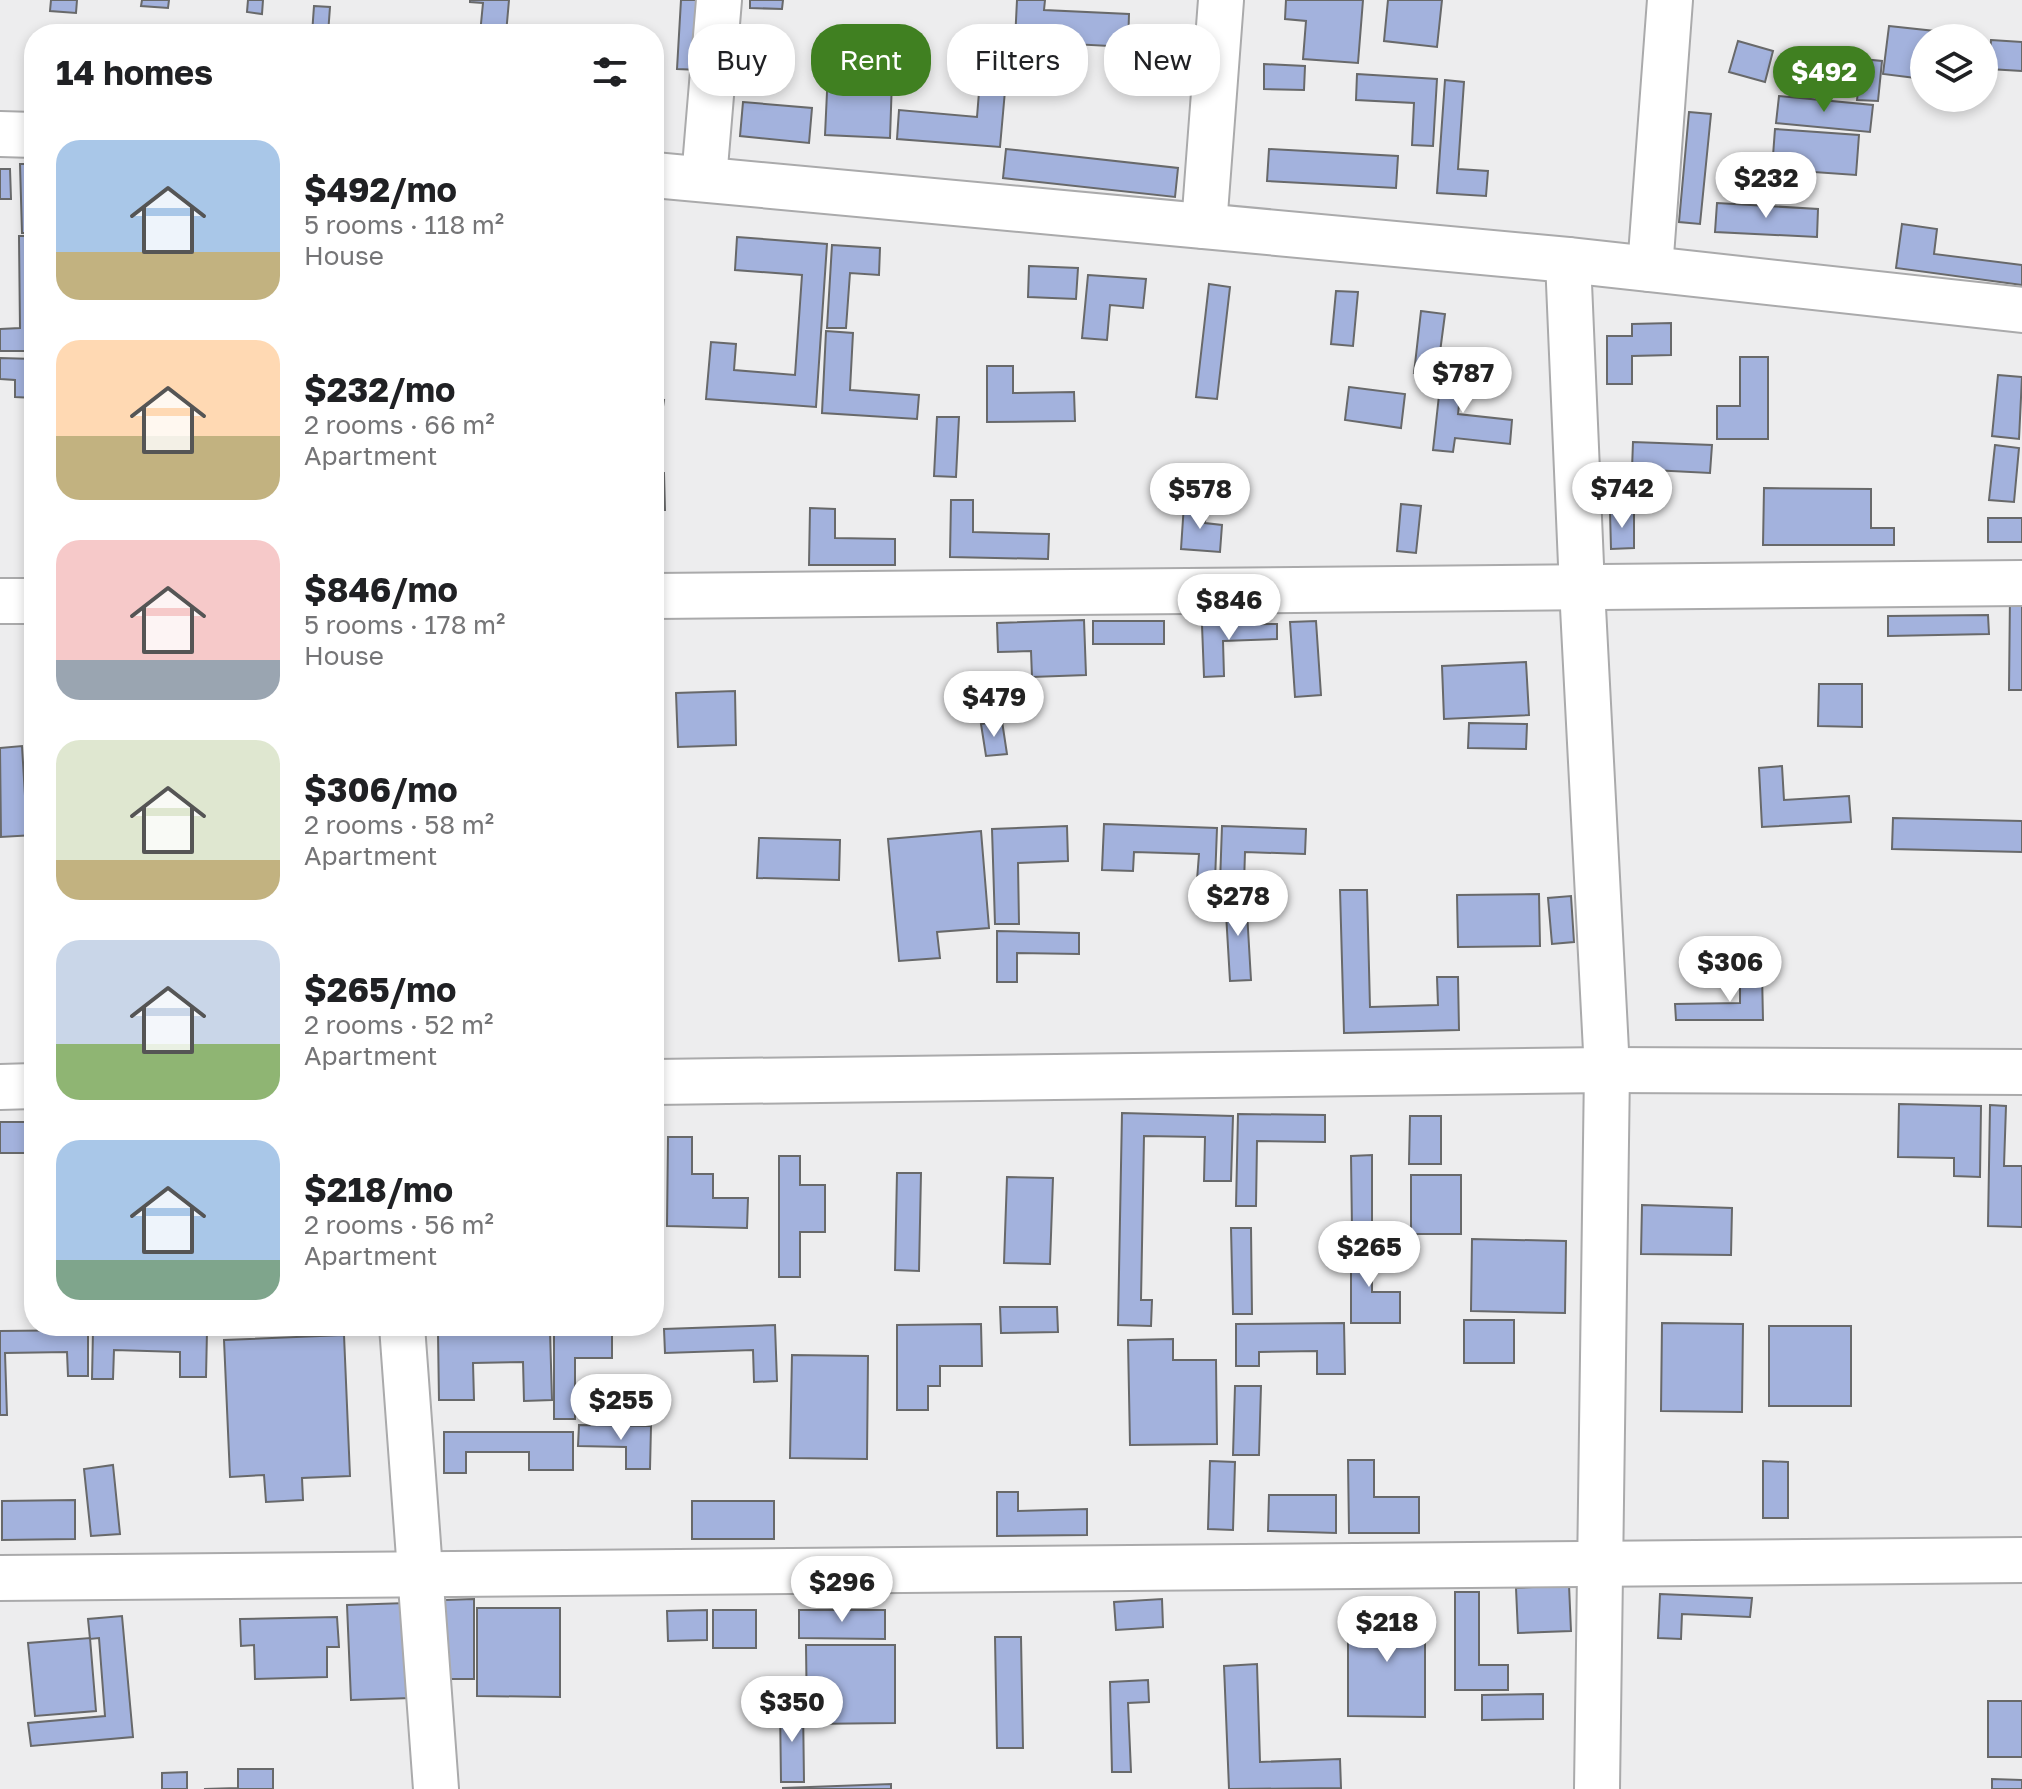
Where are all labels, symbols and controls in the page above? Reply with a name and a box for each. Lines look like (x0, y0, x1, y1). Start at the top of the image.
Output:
chip: Buy (688, 24, 795, 96)
chip: Rent (811, 24, 931, 96)
chip: Filters (947, 24, 1088, 96)
chip: New (1104, 24, 1220, 96)
map controls (1910, 24, 1998, 112)
button: layers (1910, 24, 1998, 112)
pin: $492 (1777, 46, 1871, 114)
icon: filters (588, 50, 632, 94)
text: 14 homes (56, 52, 213, 92)
text: $492 (1791, 56, 1857, 87)
pin: $232 (1719, 152, 1813, 220)
text: $232 (1733, 162, 1799, 193)
text: $492/mo (304, 169, 457, 209)
icon: home (120, 172, 216, 268)
text: 5 rooms · 118 m² (304, 209, 504, 240)
text: House (304, 240, 384, 271)
pin: $787 (1416, 347, 1510, 415)
text: $787 (1432, 357, 1494, 388)
text: $232/mo (304, 369, 455, 409)
icon: home (120, 372, 216, 468)
text: 2 rooms · 66 m² (304, 409, 495, 440)
text: Apartment (304, 440, 437, 471)
pin: $742 (1575, 462, 1669, 530)
pin: $578 (1153, 463, 1247, 531)
text: $742 (1590, 472, 1654, 503)
text: $578 (1168, 473, 1232, 504)
text: $846/mo (304, 569, 458, 609)
icon: home (120, 572, 216, 668)
pin: $846 (1182, 574, 1276, 642)
text: $846 (1196, 584, 1262, 615)
text: 5 rooms · 178 m² (304, 609, 505, 640)
text: House (304, 640, 384, 671)
pin: $479 (947, 671, 1041, 739)
text: $479 (962, 681, 1026, 712)
text: $306/mo (304, 769, 458, 809)
icon: home (120, 772, 216, 868)
text: 2 rooms · 58 m² (304, 809, 494, 840)
text: Apartment (304, 840, 437, 871)
pin: $278 (1191, 870, 1285, 938)
text: $278 (1206, 880, 1270, 911)
pin: $306 (1683, 936, 1777, 1004)
text: $306 (1697, 946, 1763, 977)
text: $265/mo (304, 969, 456, 1009)
icon: home (120, 972, 216, 1068)
text: 2 rooms · 52 m² (304, 1009, 493, 1040)
text: Apartment (304, 1040, 437, 1071)
text: $218/mo (304, 1169, 453, 1209)
icon: home (120, 1172, 216, 1268)
text: 2 rooms · 56 m² (304, 1209, 494, 1240)
pin: $265 (1322, 1221, 1416, 1289)
text: $265 (1336, 1231, 1402, 1262)
text: Apartment (304, 1240, 437, 1271)
pin: $255 (574, 1374, 668, 1442)
text: $255 (588, 1384, 654, 1415)
pin: $296 (795, 1556, 889, 1624)
text: $296 (809, 1566, 875, 1597)
pin: $218 (1340, 1596, 1434, 1664)
text: $218 (1355, 1606, 1419, 1637)
pin: $350 (745, 1676, 839, 1744)
text: $350 (759, 1686, 825, 1717)

